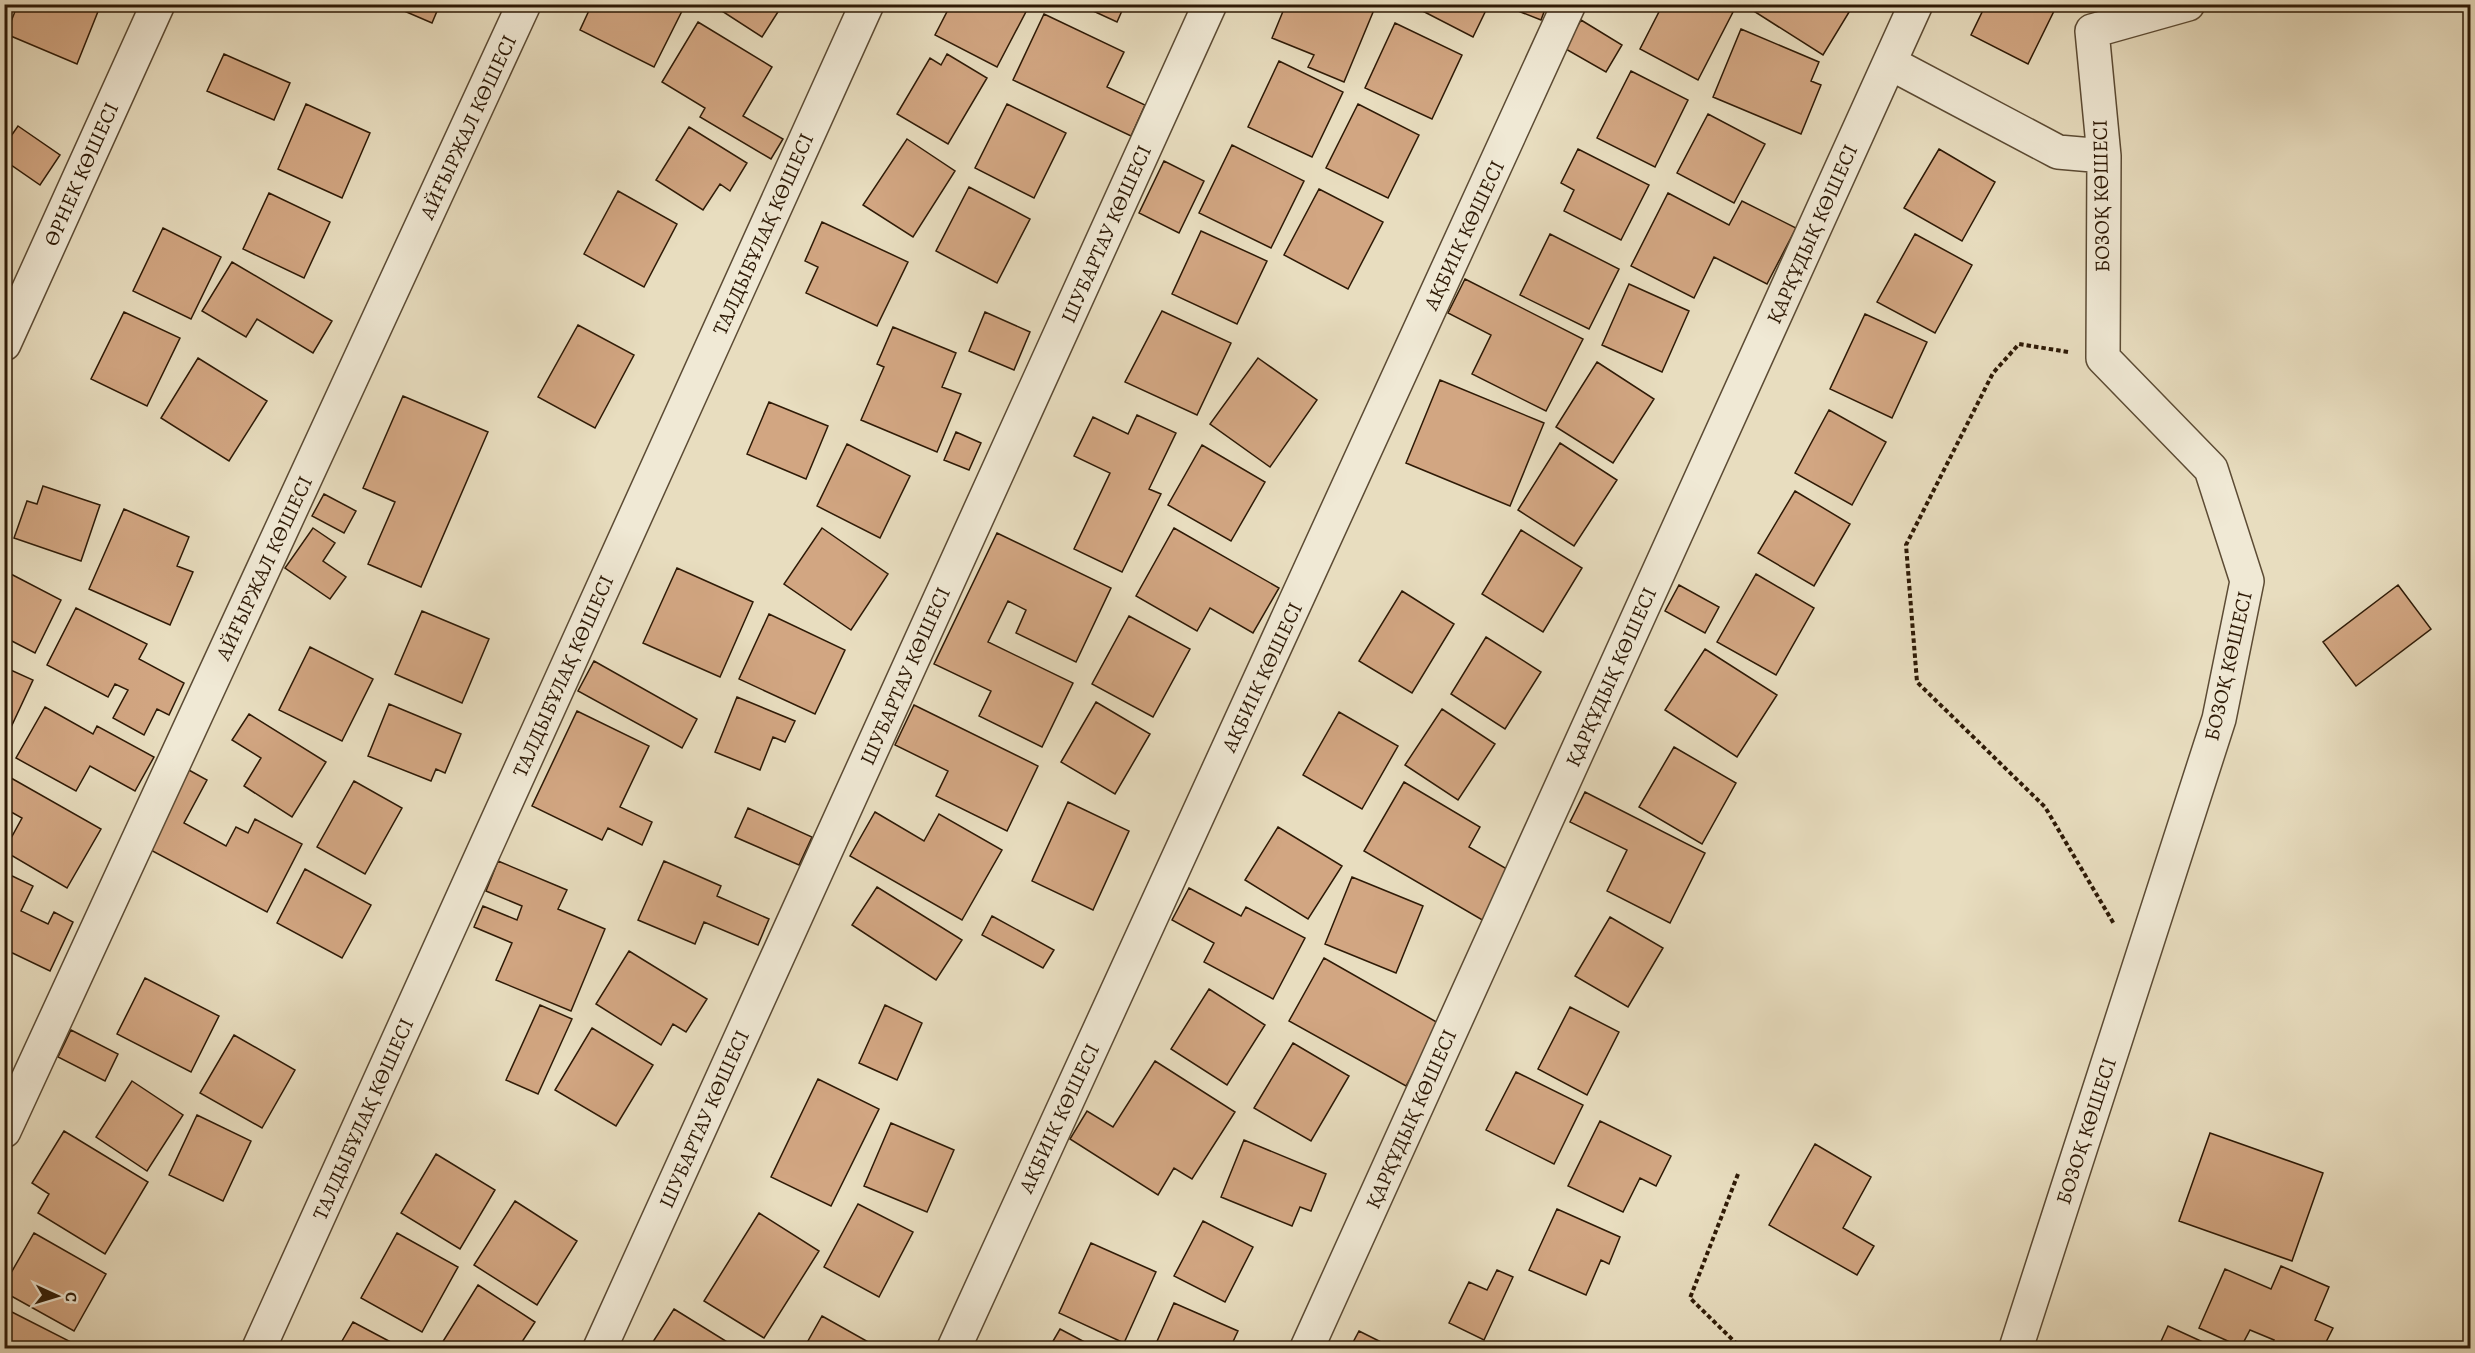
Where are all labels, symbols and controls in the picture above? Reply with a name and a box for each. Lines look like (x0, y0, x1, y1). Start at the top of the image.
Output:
street label: АЙҒЫРЖАЛ КӨШЕСІ (413, 30, 523, 225)
street label: ӨРНЕК КӨШЕСІ (37, 98, 125, 250)
street label: БОЗОҚ КӨШЕСІ (2086, 119, 2116, 273)
street label: ТАЛДЫБҰЛАҚ КӨШЕСІ (706, 129, 820, 339)
street label: ШУБАРТАУ КӨШЕСІ (1054, 140, 1158, 328)
street label: ҚАРҚҰДЫҚ КӨШЕСІ (1760, 140, 1864, 328)
street label: АҚБИІК КӨШЕСІ (1417, 156, 1511, 315)
street label: АЙҒЫРЖАЛ КӨШЕСІ (209, 471, 319, 666)
street label: ТАЛДЫБҰЛАҚ КӨШЕСІ (506, 571, 620, 781)
street label: ШУБАРТАУ КӨШЕСІ (853, 582, 957, 770)
street label: ҚАРҚҰДЫҚ КӨШЕСІ (1559, 583, 1663, 771)
street label: БОЗОҚ КӨШЕСІ (2197, 588, 2259, 744)
street label: АҚБИІК КӨШЕСІ (1215, 598, 1309, 757)
street label: ТАЛДЫБҰЛАҚ КӨШЕСІ (306, 1014, 420, 1224)
street label: ШУБАРТАУ КӨШЕСІ (652, 1025, 756, 1213)
street label: ҚАРҚҰДЫҚ КӨШЕСІ (1359, 1025, 1463, 1213)
street label: АҚБИІК КӨШЕСІ (1012, 1039, 1106, 1198)
street label: БОЗОҚ КӨШЕСІ (2049, 1054, 2123, 1208)
north arrow (27, 1266, 87, 1326)
text: С (60, 1291, 82, 1303)

